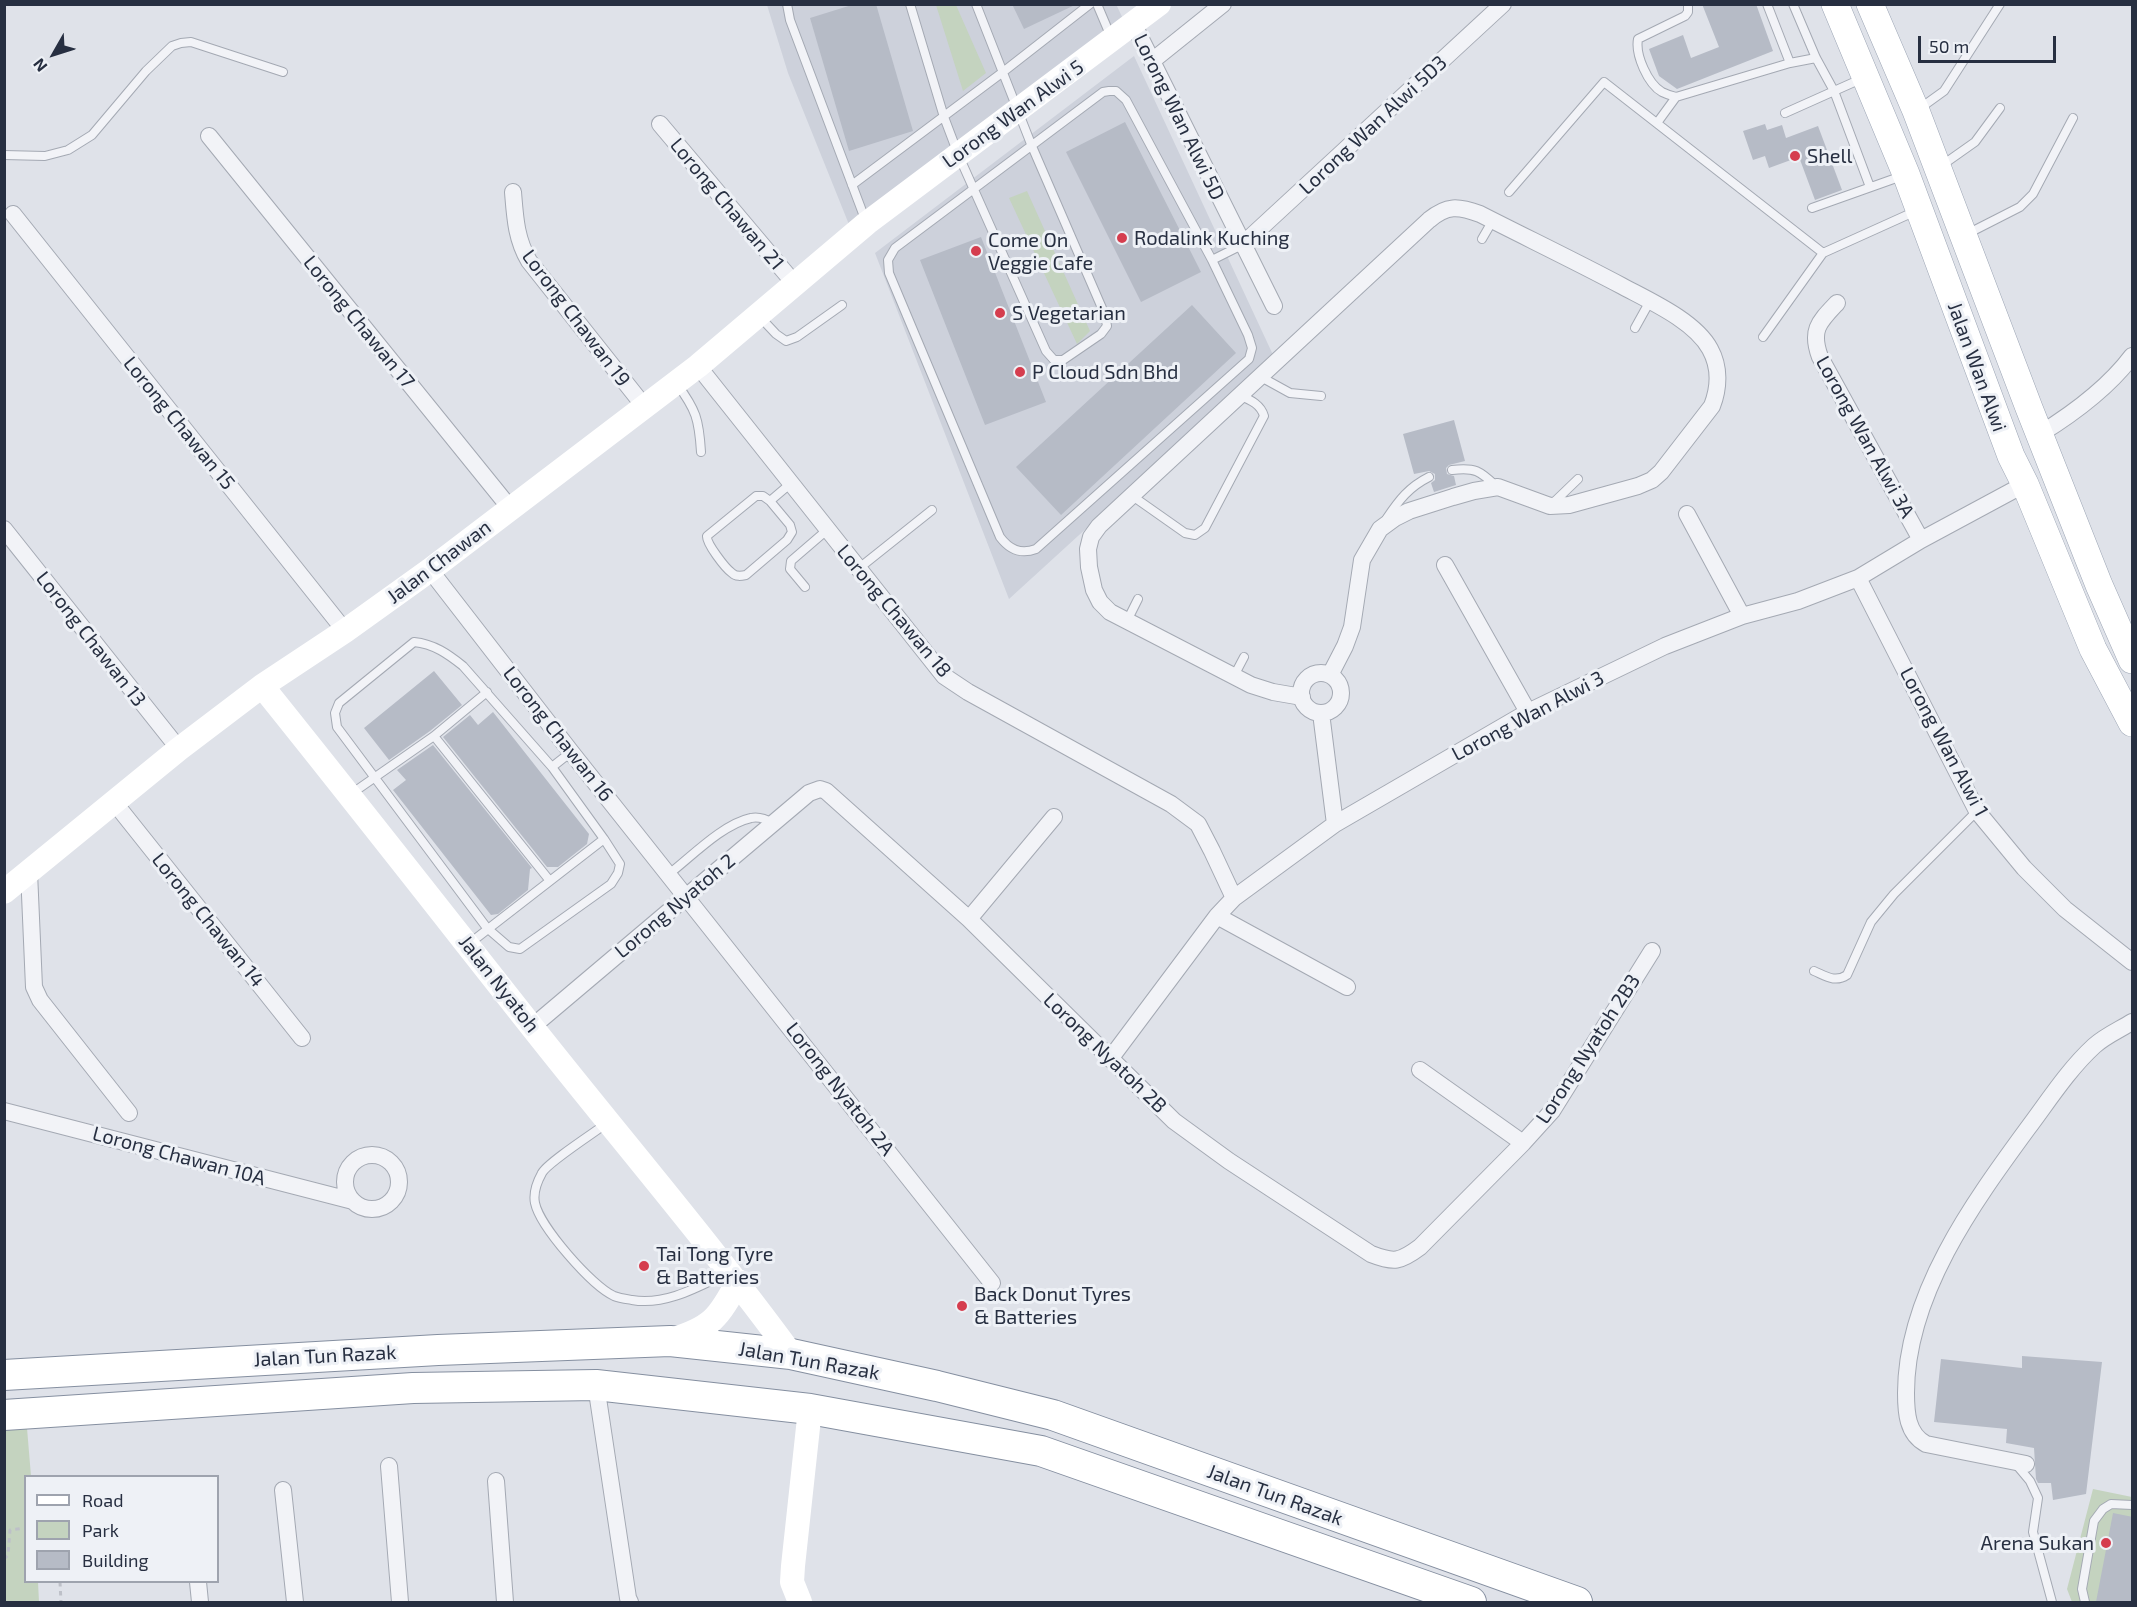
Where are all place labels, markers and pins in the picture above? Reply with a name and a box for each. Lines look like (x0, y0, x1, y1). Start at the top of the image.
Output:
place label: Shell (1807, 144, 1852, 168)
marker: Shell (1788, 149, 1802, 163)
place label: Rodalink Kuching (1134, 226, 1289, 250)
place label: Come On Veggie Cafe (988, 228, 1093, 275)
marker: Rodalink Kuching (1115, 231, 1129, 245)
marker: Come On Veggie Cafe (969, 244, 983, 258)
place label: S Vegetarian (1012, 301, 1126, 325)
marker: S Vegetarian (993, 306, 1007, 320)
place label: P Cloud Sdn Bhd (1032, 360, 1179, 384)
marker: P Cloud Sdn Bhd (1013, 365, 1027, 379)
place label: Tai Tong Tyre & Batteries (656, 1242, 773, 1289)
marker: Tai Tong Tyre & Batteries (637, 1259, 651, 1273)
place label: Back Donut Tyres & Batteries (974, 1282, 1131, 1329)
marker: Back Donut Tyres & Batteries (955, 1299, 969, 1313)
place label: Arena Sukan (1981, 1531, 2094, 1555)
marker: Arena Sukan (2099, 1536, 2113, 1550)

